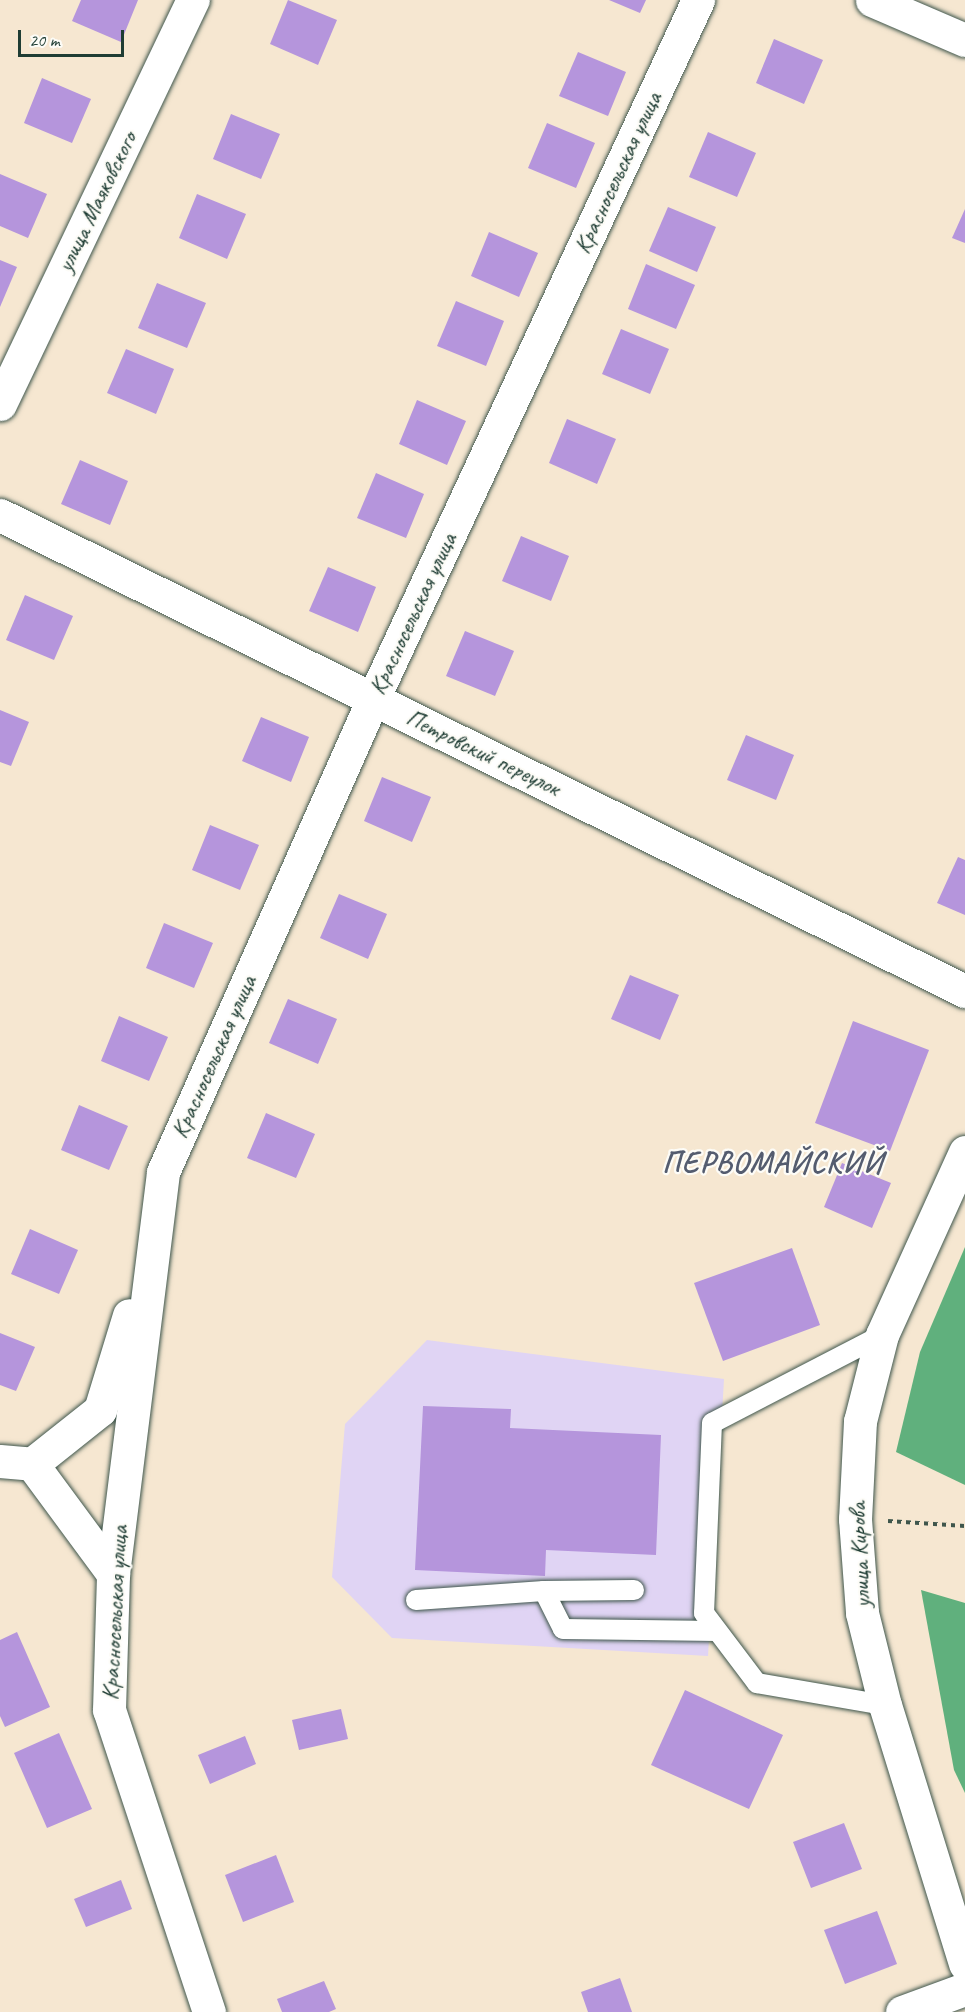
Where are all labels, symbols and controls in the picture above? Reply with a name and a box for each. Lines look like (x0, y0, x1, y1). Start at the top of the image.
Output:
scale bar (21, 18, 128, 56)
text: 20 m (29, 29, 60, 51)
street label: Красносельская улица (568, 87, 668, 259)
street label: улица Маяковского (51, 127, 143, 277)
street label: Красносельская улица (363, 528, 463, 700)
street label: Петровский переулок (401, 703, 565, 803)
street label: Красносельская улица (165, 970, 263, 1144)
district label: ПЕРВОМАЙСКИЙ (658, 1144, 888, 1180)
street label: улица Кирова (843, 1502, 877, 1608)
street label: Красносельская улица (96, 1524, 134, 1702)

